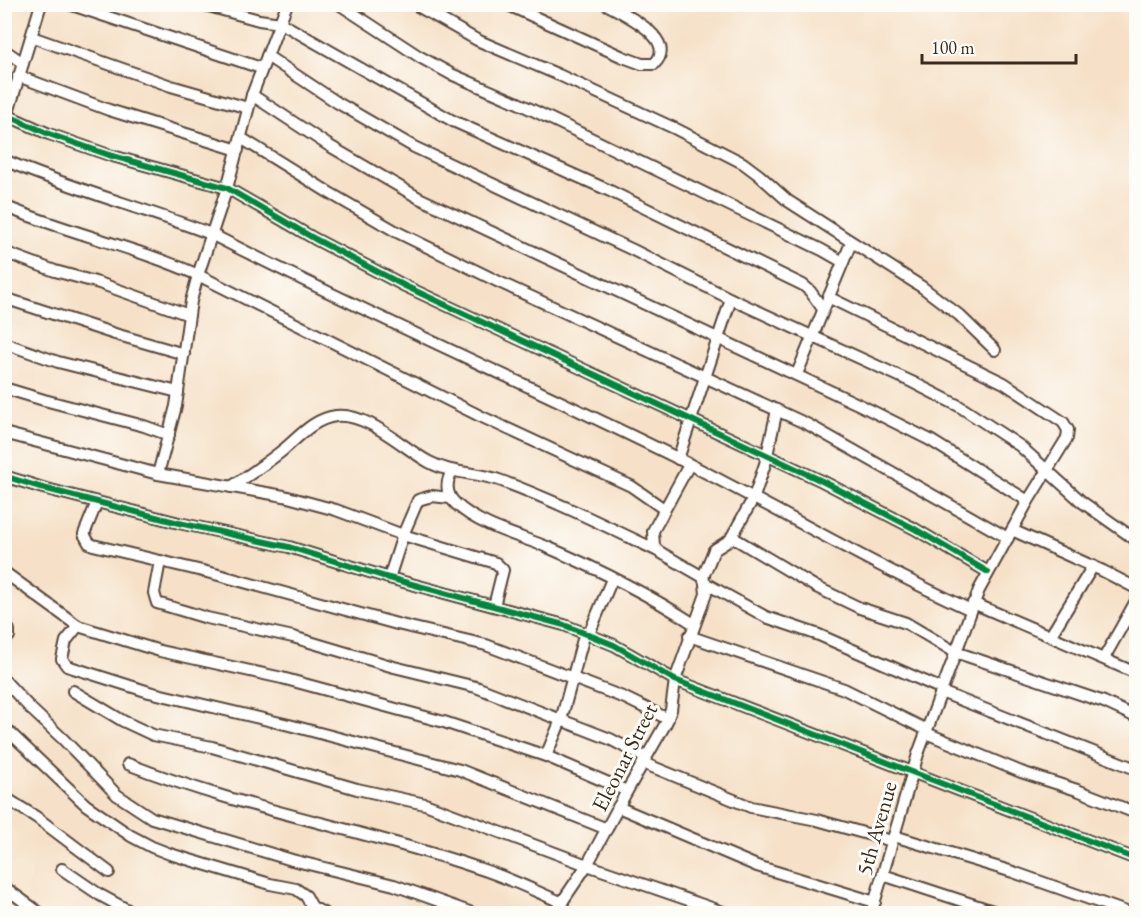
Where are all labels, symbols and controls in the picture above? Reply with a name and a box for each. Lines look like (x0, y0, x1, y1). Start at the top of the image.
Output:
scale bar (922, 27, 1076, 65)
text: 100 m (931, 36, 975, 59)
street label: Eleonar Street (585, 698, 664, 816)
street label: 5th Avenue (849, 777, 904, 878)

